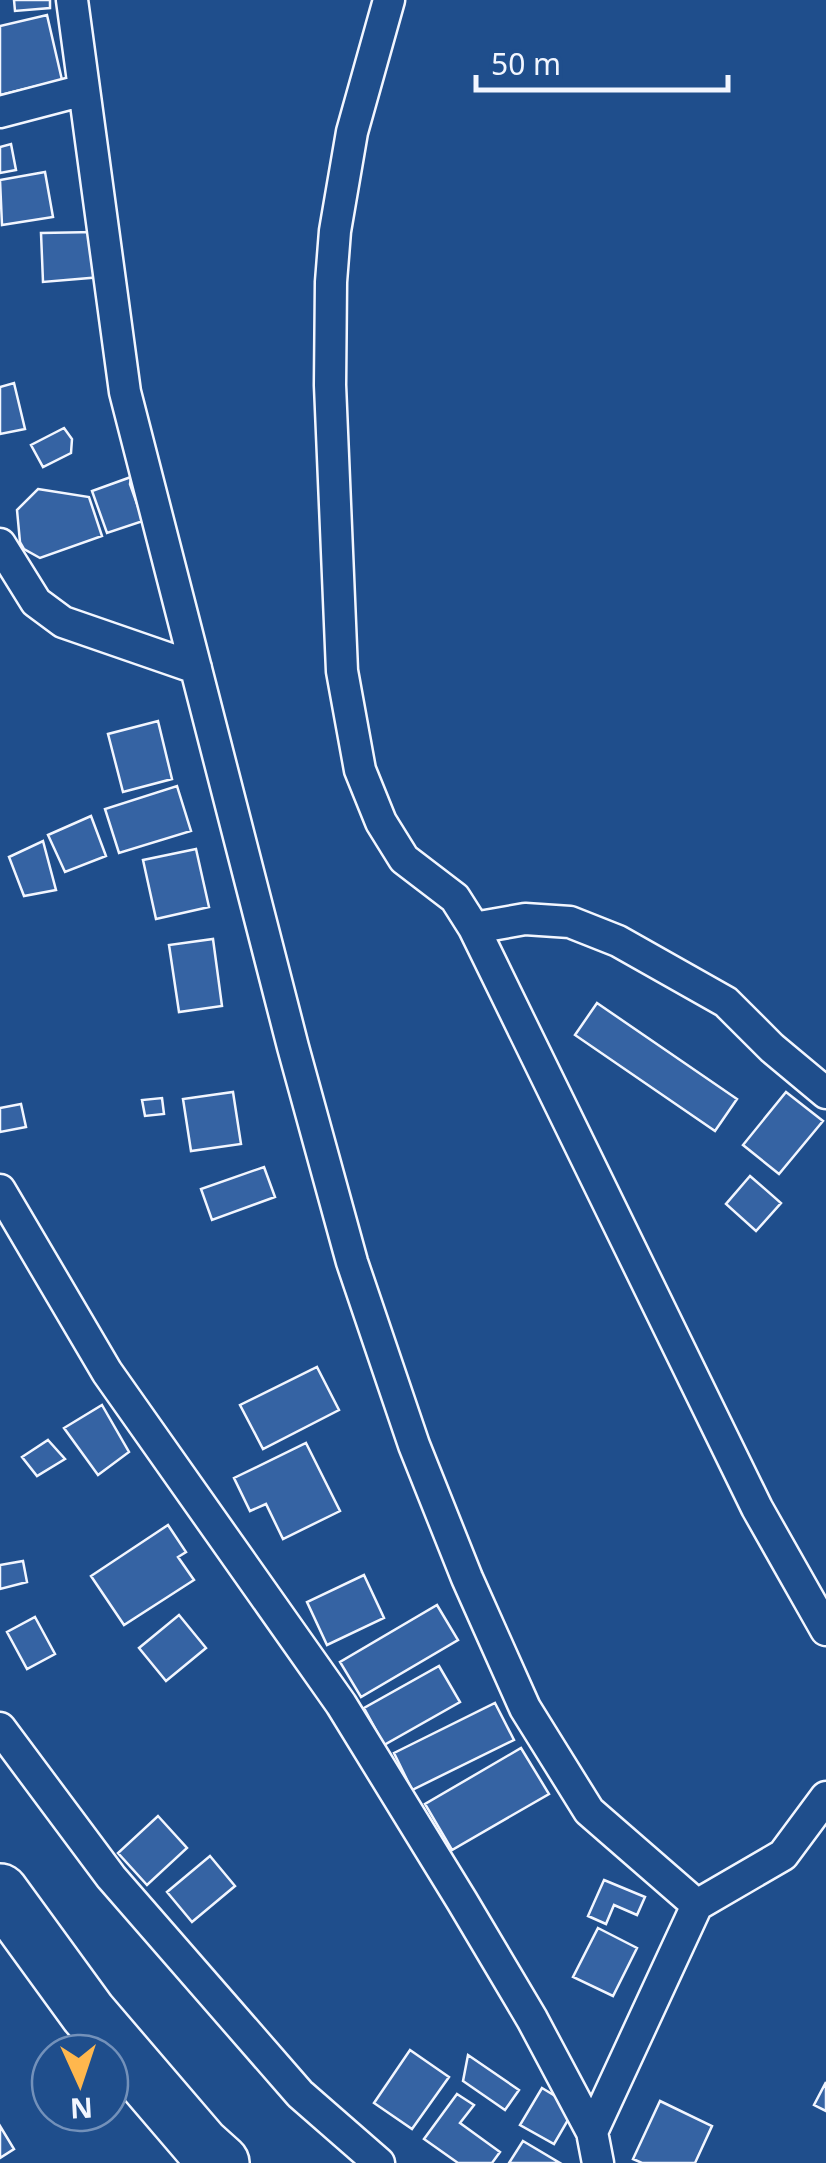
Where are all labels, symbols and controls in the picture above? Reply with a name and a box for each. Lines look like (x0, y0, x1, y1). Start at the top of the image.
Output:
scale bar (476, 30, 728, 92)
text: 50 m (491, 43, 561, 84)
north arrow (30, 2033, 130, 2133)
text: N (69, 2089, 94, 2129)

